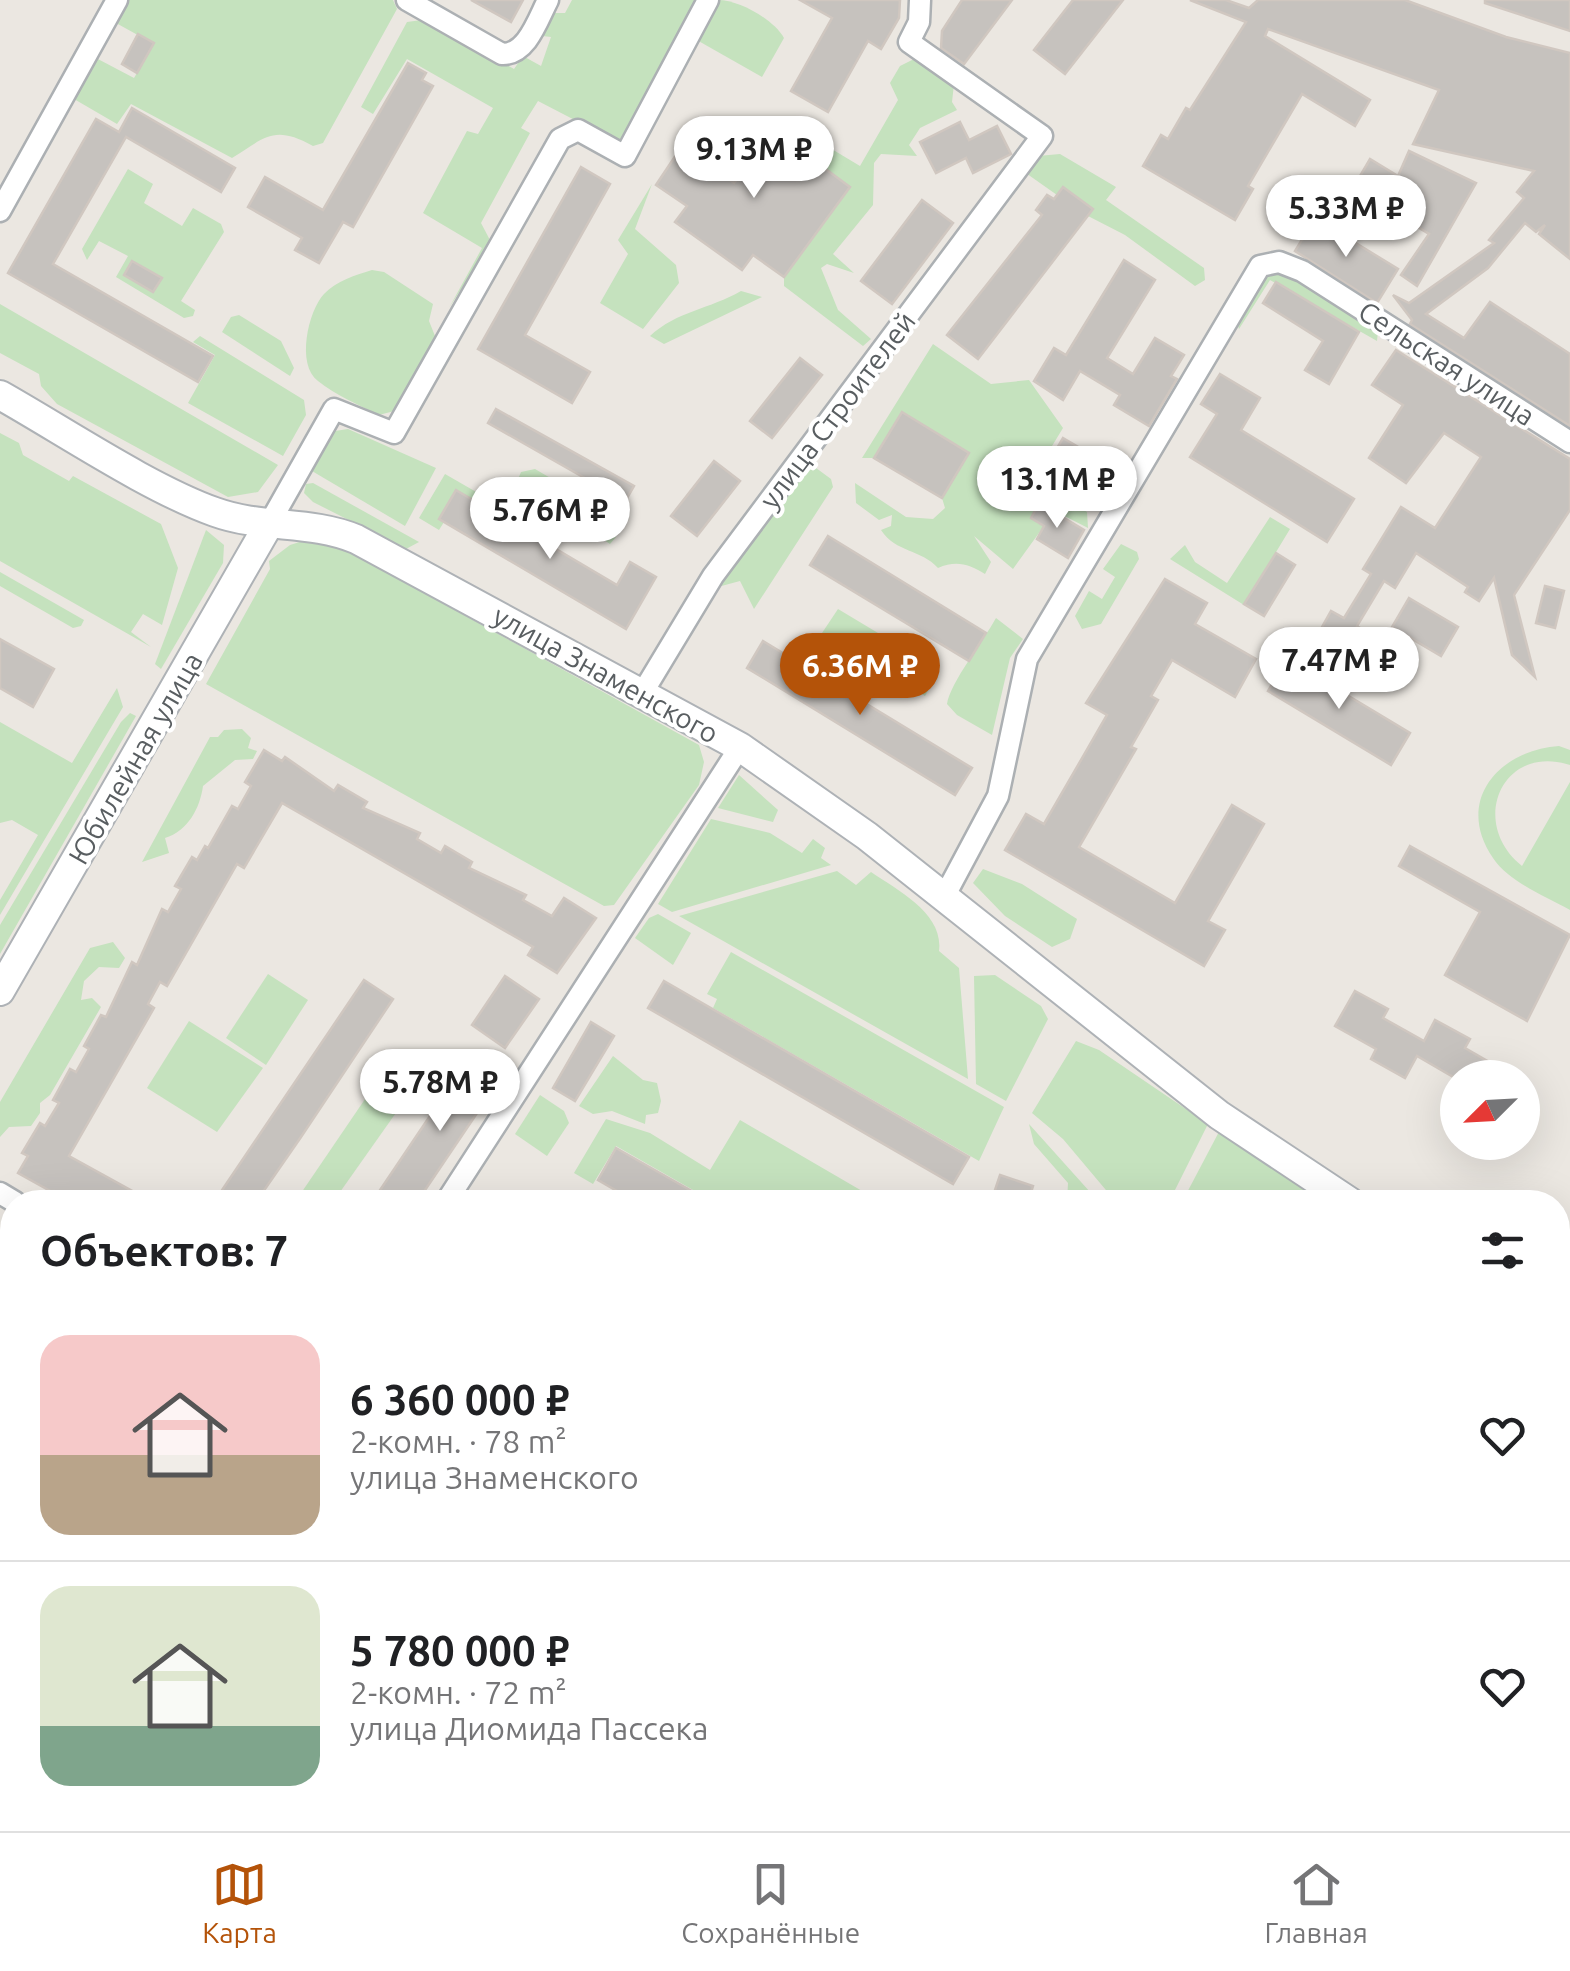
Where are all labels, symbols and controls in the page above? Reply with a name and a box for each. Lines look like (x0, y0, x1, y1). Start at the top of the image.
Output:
pin: 9.13M ₽ (662, 116, 846, 201)
text: 9.13M ₽ (696, 130, 812, 166)
pin: 5.33M ₽ (1254, 175, 1438, 260)
text: 5.33M ₽ (1288, 189, 1404, 225)
street label: Сельская улица (1353, 295, 1541, 431)
street label: улица Строителей (753, 306, 921, 514)
pin: 13.1M ₽ (965, 446, 1149, 531)
text: 13.1M ₽ (999, 460, 1115, 496)
pin: 5.76M ₽ (458, 477, 642, 562)
text: 5.76M ₽ (492, 491, 608, 527)
street label: улица Знаменского (488, 599, 724, 749)
pin: 7.47M ₽ (1247, 627, 1431, 712)
pin: 6.36M ₽ (768, 633, 952, 718)
text: 7.47M ₽ (1281, 641, 1397, 677)
street label: Юбилейная улица (62, 647, 208, 869)
text: 6.36M ₽ (802, 647, 918, 683)
pin: 5.78M ₽ (348, 1049, 532, 1134)
north arrow (1440, 1060, 1540, 1160)
map controls (1440, 1060, 1540, 1160)
text: 5.78M ₽ (382, 1063, 498, 1099)
icon: filters (1475, 1223, 1530, 1278)
text: Объектов: 7 (40, 1227, 288, 1274)
icon: home (120, 1375, 240, 1495)
text: 6 360 000 ₽ (350, 1376, 569, 1423)
icon: heart (1475, 1408, 1530, 1463)
text: 2-комн. · 78 m² (350, 1423, 567, 1459)
text: улица Знаменского (350, 1459, 639, 1495)
icon: home (120, 1626, 240, 1746)
text: 5 780 000 ₽ (350, 1627, 569, 1674)
icon: heart (1475, 1659, 1530, 1714)
text: 2-комн. · 72 m² (350, 1674, 567, 1710)
text: улица Диомида Пассека (350, 1710, 708, 1746)
tab: Карта (202, 1857, 277, 1948)
tab: Сохранённые (681, 1857, 860, 1948)
tab: Главная (1265, 1857, 1368, 1948)

